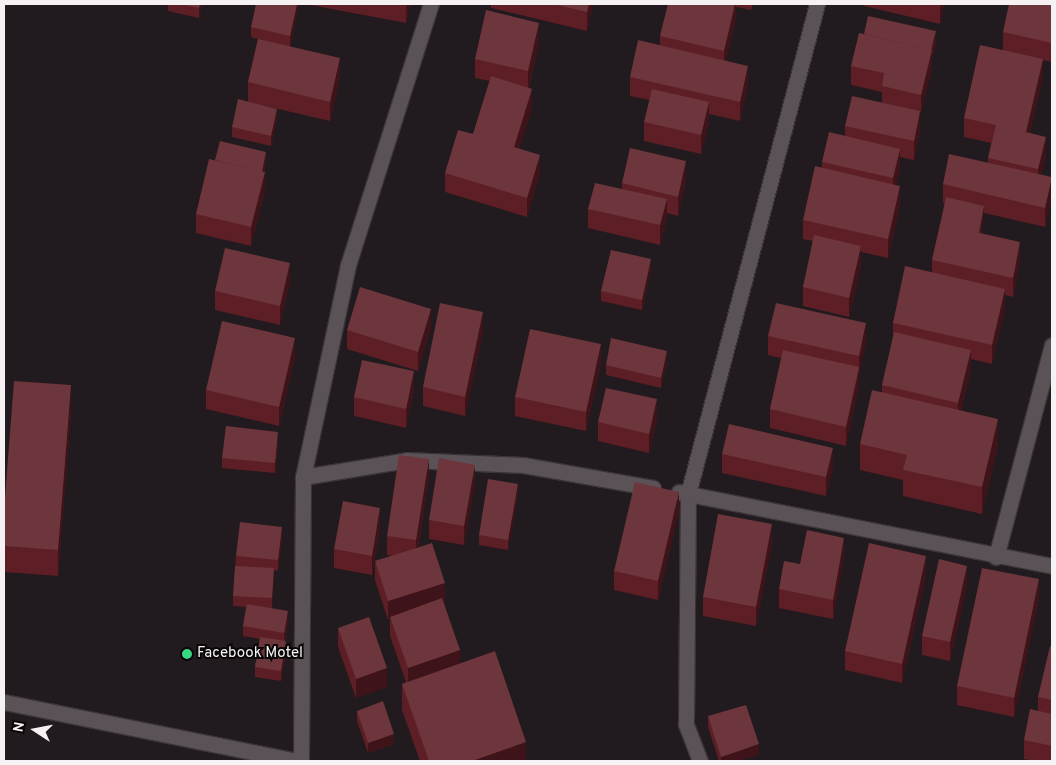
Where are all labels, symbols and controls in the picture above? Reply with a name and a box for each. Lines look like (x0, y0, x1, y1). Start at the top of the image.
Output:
place label: Facebook Motel (197, 645, 303, 663)
marker: Facebook Motel (181, 648, 193, 660)
north arrow (10, 705, 60, 755)
text: N (10, 720, 29, 734)

